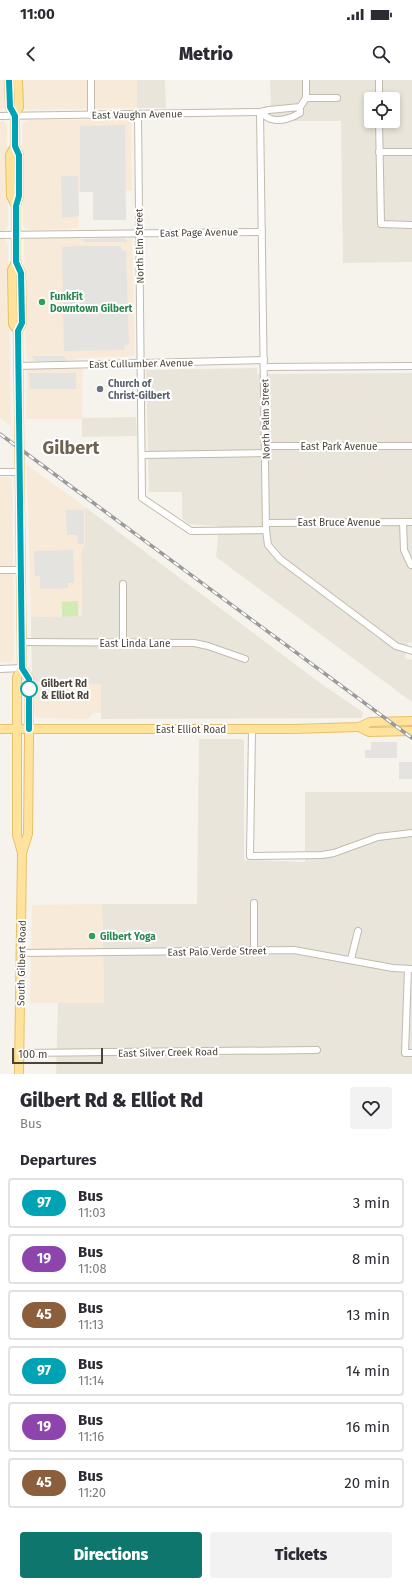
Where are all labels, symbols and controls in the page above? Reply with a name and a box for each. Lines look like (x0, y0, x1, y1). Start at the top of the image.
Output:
text: 11:00 (20, 5, 55, 23)
icon: back (20, 43, 42, 65)
text: Metrio (179, 43, 233, 65)
icon: search (370, 43, 392, 65)
map controls (364, 92, 400, 128)
button: locate (364, 92, 400, 128)
street label: East Vaughn Avenue (92, 108, 182, 122)
street label: North Elm Street (133, 208, 147, 284)
street label: East Page Avenue (160, 226, 238, 240)
place label: FunkFit Downtown Gilbert (50, 291, 132, 315)
marker: FunkFit Downtown Gilbert (37, 297, 47, 307)
street label: East Cullumber Avenue (89, 357, 193, 371)
place label: Church of Christ-Gilbert (108, 378, 170, 402)
street label: North Palm Street (259, 378, 273, 459)
marker: Church of Christ-Gilbert (95, 384, 105, 394)
district label: Gilbert (43, 437, 100, 459)
street label: East Park Avenue (300, 441, 378, 453)
street label: East Bruce Avenue (297, 517, 381, 529)
street label: East Linda Lane (100, 638, 170, 650)
place label: Gilbert Rd & Elliot Rd (41, 678, 89, 702)
marker: Gilbert Rd & Elliot Rd (20, 680, 38, 698)
street label: East Elliot Road (156, 724, 226, 736)
street label: South Gilbert Road (15, 920, 29, 1006)
marker: Gilbert Yoga (87, 931, 97, 941)
place label: Gilbert Yoga (100, 931, 156, 943)
street label: East Palo Verde Street (167, 945, 267, 959)
scale bar (12, 1046, 103, 1065)
street label: East Silver Creek Road (118, 1046, 218, 1060)
text: 100 m (18, 1048, 47, 1061)
button: heart (350, 1087, 392, 1129)
text: Gilbert Rd & Elliot Rd (20, 1089, 203, 1112)
text: Bus (20, 1116, 42, 1131)
text: Departures (20, 1151, 97, 1169)
text: Bus (78, 1187, 103, 1205)
text: 97 (37, 1194, 51, 1211)
text: 3 min (353, 1194, 390, 1212)
text: 11:03 (78, 1205, 106, 1220)
text: Bus (78, 1243, 103, 1261)
text: 19 (37, 1250, 51, 1267)
text: 8 min (352, 1250, 390, 1268)
text: 11:08 (78, 1261, 107, 1276)
text: Bus (78, 1299, 103, 1317)
text: 45 (36, 1306, 52, 1323)
text: 13 min (346, 1306, 390, 1324)
text: 11:13 (78, 1317, 104, 1332)
text: Bus (78, 1355, 103, 1373)
text: 97 (37, 1362, 51, 1379)
text: 14 min (346, 1362, 390, 1380)
text: 11:14 (78, 1373, 104, 1388)
text: Bus (78, 1411, 103, 1429)
text: 19 (37, 1418, 51, 1435)
text: 16 min (346, 1418, 390, 1436)
text: 11:16 (78, 1429, 104, 1444)
text: Bus (78, 1467, 103, 1485)
text: 45 (36, 1474, 52, 1491)
text: 20 min (344, 1474, 390, 1492)
text: 11:20 (78, 1485, 106, 1500)
button: Directions (20, 1532, 202, 1578)
button: Tickets (210, 1532, 392, 1578)

